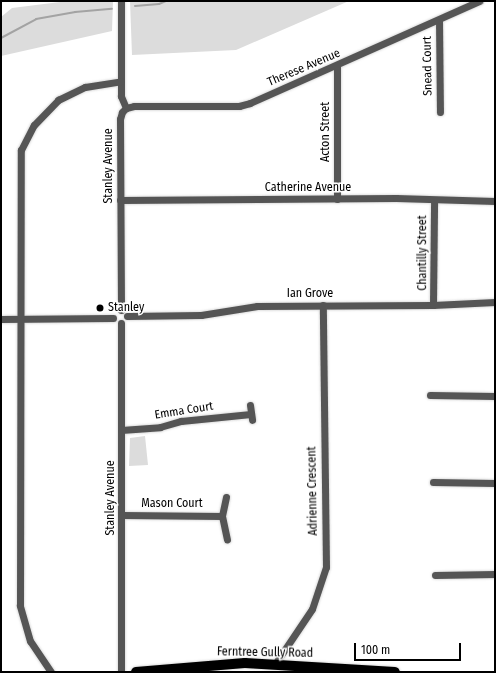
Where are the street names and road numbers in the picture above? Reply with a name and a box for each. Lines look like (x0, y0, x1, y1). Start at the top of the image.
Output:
street label: Snead Court (420, 36, 436, 96)
street label: Therese Avenue (266, 46, 342, 90)
street label: Acton Street (319, 102, 333, 162)
street label: Stanley Avenue (102, 128, 116, 204)
street label: Catherine Avenue (265, 181, 351, 195)
street label: Chantilly Street (416, 215, 430, 291)
street label: Ian Grove (287, 287, 333, 301)
street label: Emma Court (154, 399, 214, 423)
street label: Adrienne Crescent (305, 446, 321, 536)
street label: Stanley Avenue (104, 460, 118, 536)
street label: Mason Court (141, 497, 203, 511)
street label: Ferntree Gully Road (217, 645, 313, 661)

